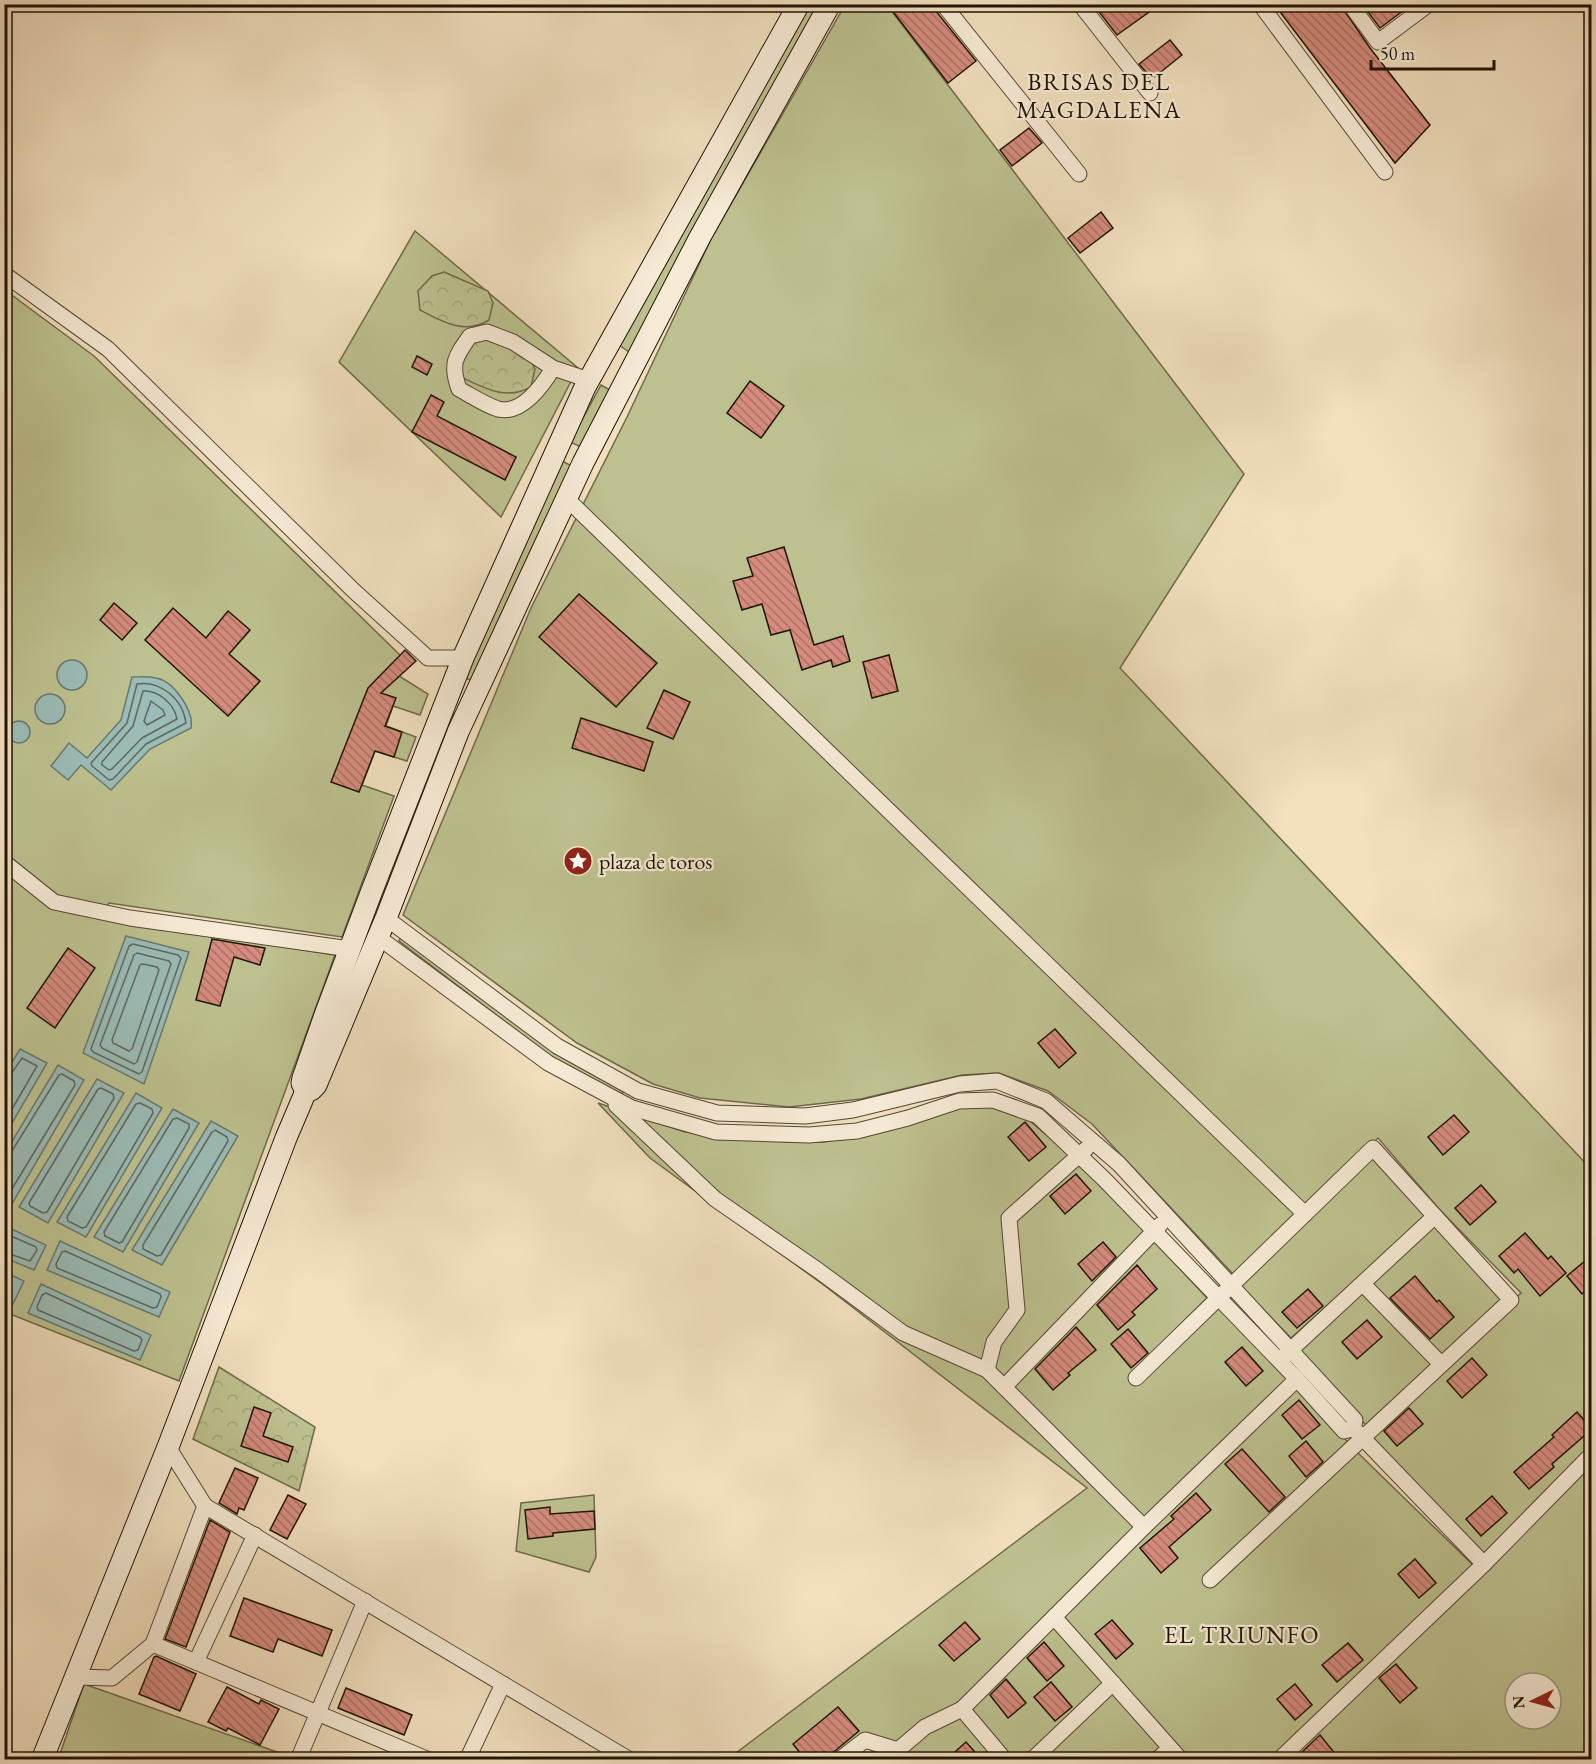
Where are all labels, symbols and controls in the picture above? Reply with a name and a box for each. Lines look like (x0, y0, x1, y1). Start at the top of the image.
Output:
scale bar (1371, 33, 1494, 71)
text: 50 m (1380, 42, 1415, 65)
district label: BRISAS DEL MAGDALENA (1016, 66, 1182, 125)
place icon: plaza de toros (562, 845, 594, 877)
place label: plaza de toros (599, 847, 712, 876)
district label: EL TRIUNFO (1164, 1619, 1320, 1650)
north arrow (1503, 1671, 1563, 1731)
text: N (1508, 1695, 1530, 1710)

